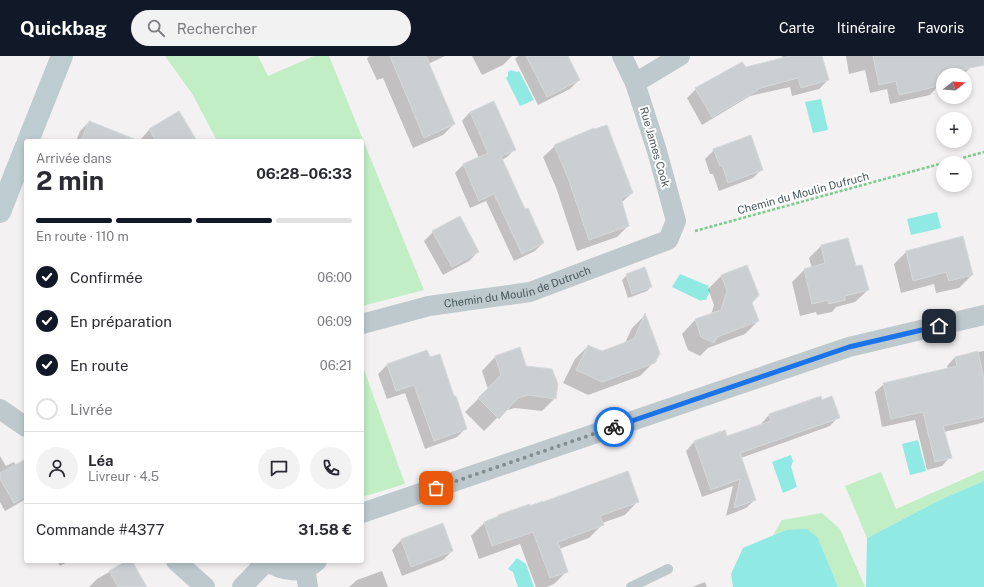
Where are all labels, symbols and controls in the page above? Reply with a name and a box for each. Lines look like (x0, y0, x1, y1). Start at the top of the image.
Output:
search box (131, 10, 411, 46)
text: Quickbag (20, 17, 107, 39)
icon: search (145, 17, 167, 39)
text: Rechercher (177, 20, 257, 37)
text: Carte (779, 20, 815, 36)
text: Itinéraire (837, 20, 895, 36)
text: Favoris (917, 20, 964, 36)
north arrow (936, 68, 972, 104)
map controls (936, 68, 972, 192)
street label: Rue James Cook (638, 105, 672, 189)
button: + (936, 112, 972, 148)
text: Arrivée dans (36, 151, 112, 166)
button: − (936, 156, 972, 192)
text: 2 min (36, 165, 104, 196)
text: 06:28–06:33 (256, 165, 352, 182)
street label: Chemin du Moulin Dufruch (736, 170, 870, 216)
text: En route · 110 m (36, 229, 129, 244)
street label: Chemin du Moulin de Dutruch (443, 264, 592, 310)
icon: check (36, 266, 58, 288)
text: Confirmée (70, 269, 143, 286)
text: 06:00 (317, 270, 352, 285)
pin (922, 309, 956, 343)
icon: check (36, 310, 58, 332)
text: En préparation (70, 313, 172, 330)
text: 06:09 (317, 314, 352, 329)
icon: home (928, 315, 950, 337)
icon: check (36, 354, 58, 376)
text: En route (70, 357, 128, 374)
text: 06:21 (320, 358, 352, 373)
text: Livrée (70, 401, 113, 418)
courier (594, 407, 634, 447)
icon: bike (603, 416, 625, 438)
button: person (36, 447, 78, 489)
button: chat (258, 447, 300, 489)
button: phone (310, 447, 352, 489)
text: Léa (88, 452, 114, 469)
text: Livreur · 4.5 (88, 469, 159, 484)
pin (419, 471, 453, 505)
icon: bag (425, 477, 447, 499)
text: Commande #4377 (36, 521, 165, 538)
text: 31.58 € (298, 521, 352, 538)

